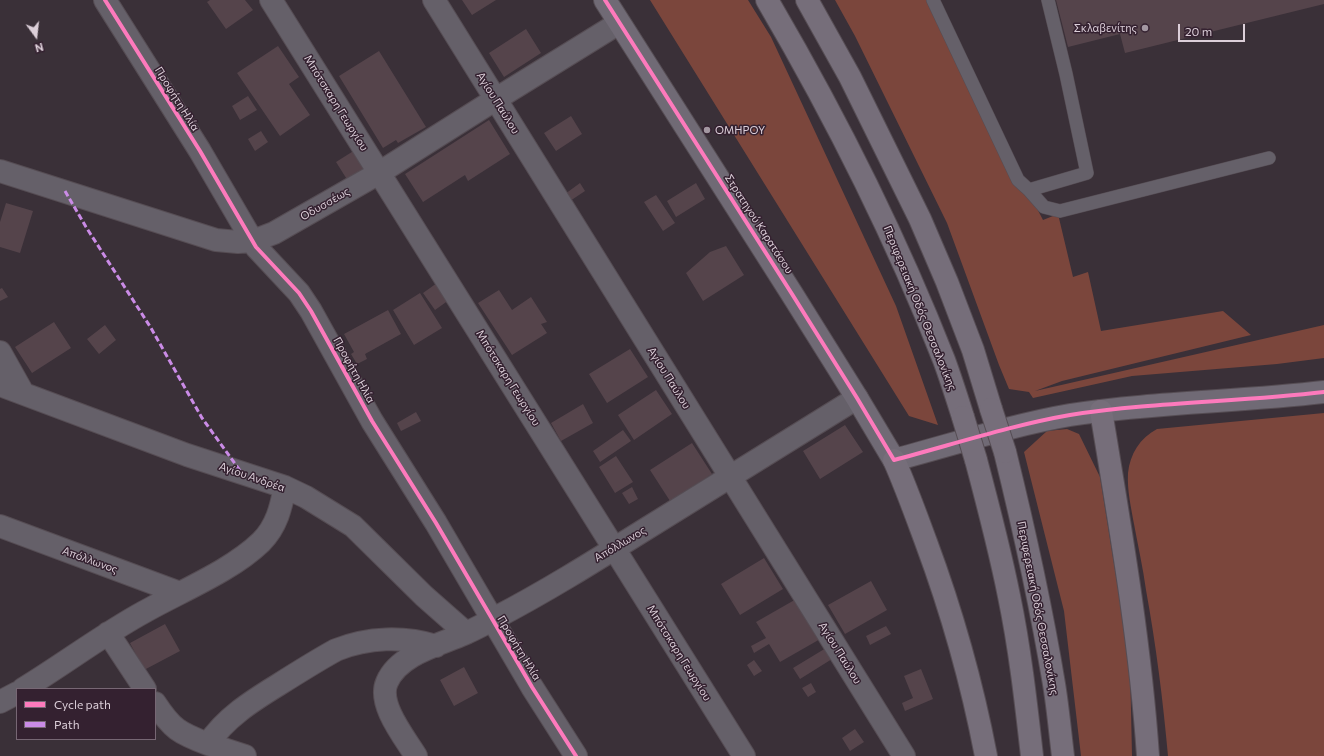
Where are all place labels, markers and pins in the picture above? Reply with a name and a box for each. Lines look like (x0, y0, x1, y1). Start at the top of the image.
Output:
place label: Σκλαβενίτης (1074, 21, 1137, 35)
marker: Σκλαβενίτης (1140, 23, 1150, 33)
place label: ΟΜΗΡΟΥ (715, 123, 765, 137)
marker: ΟΜΗΡΟΥ (702, 125, 712, 135)

